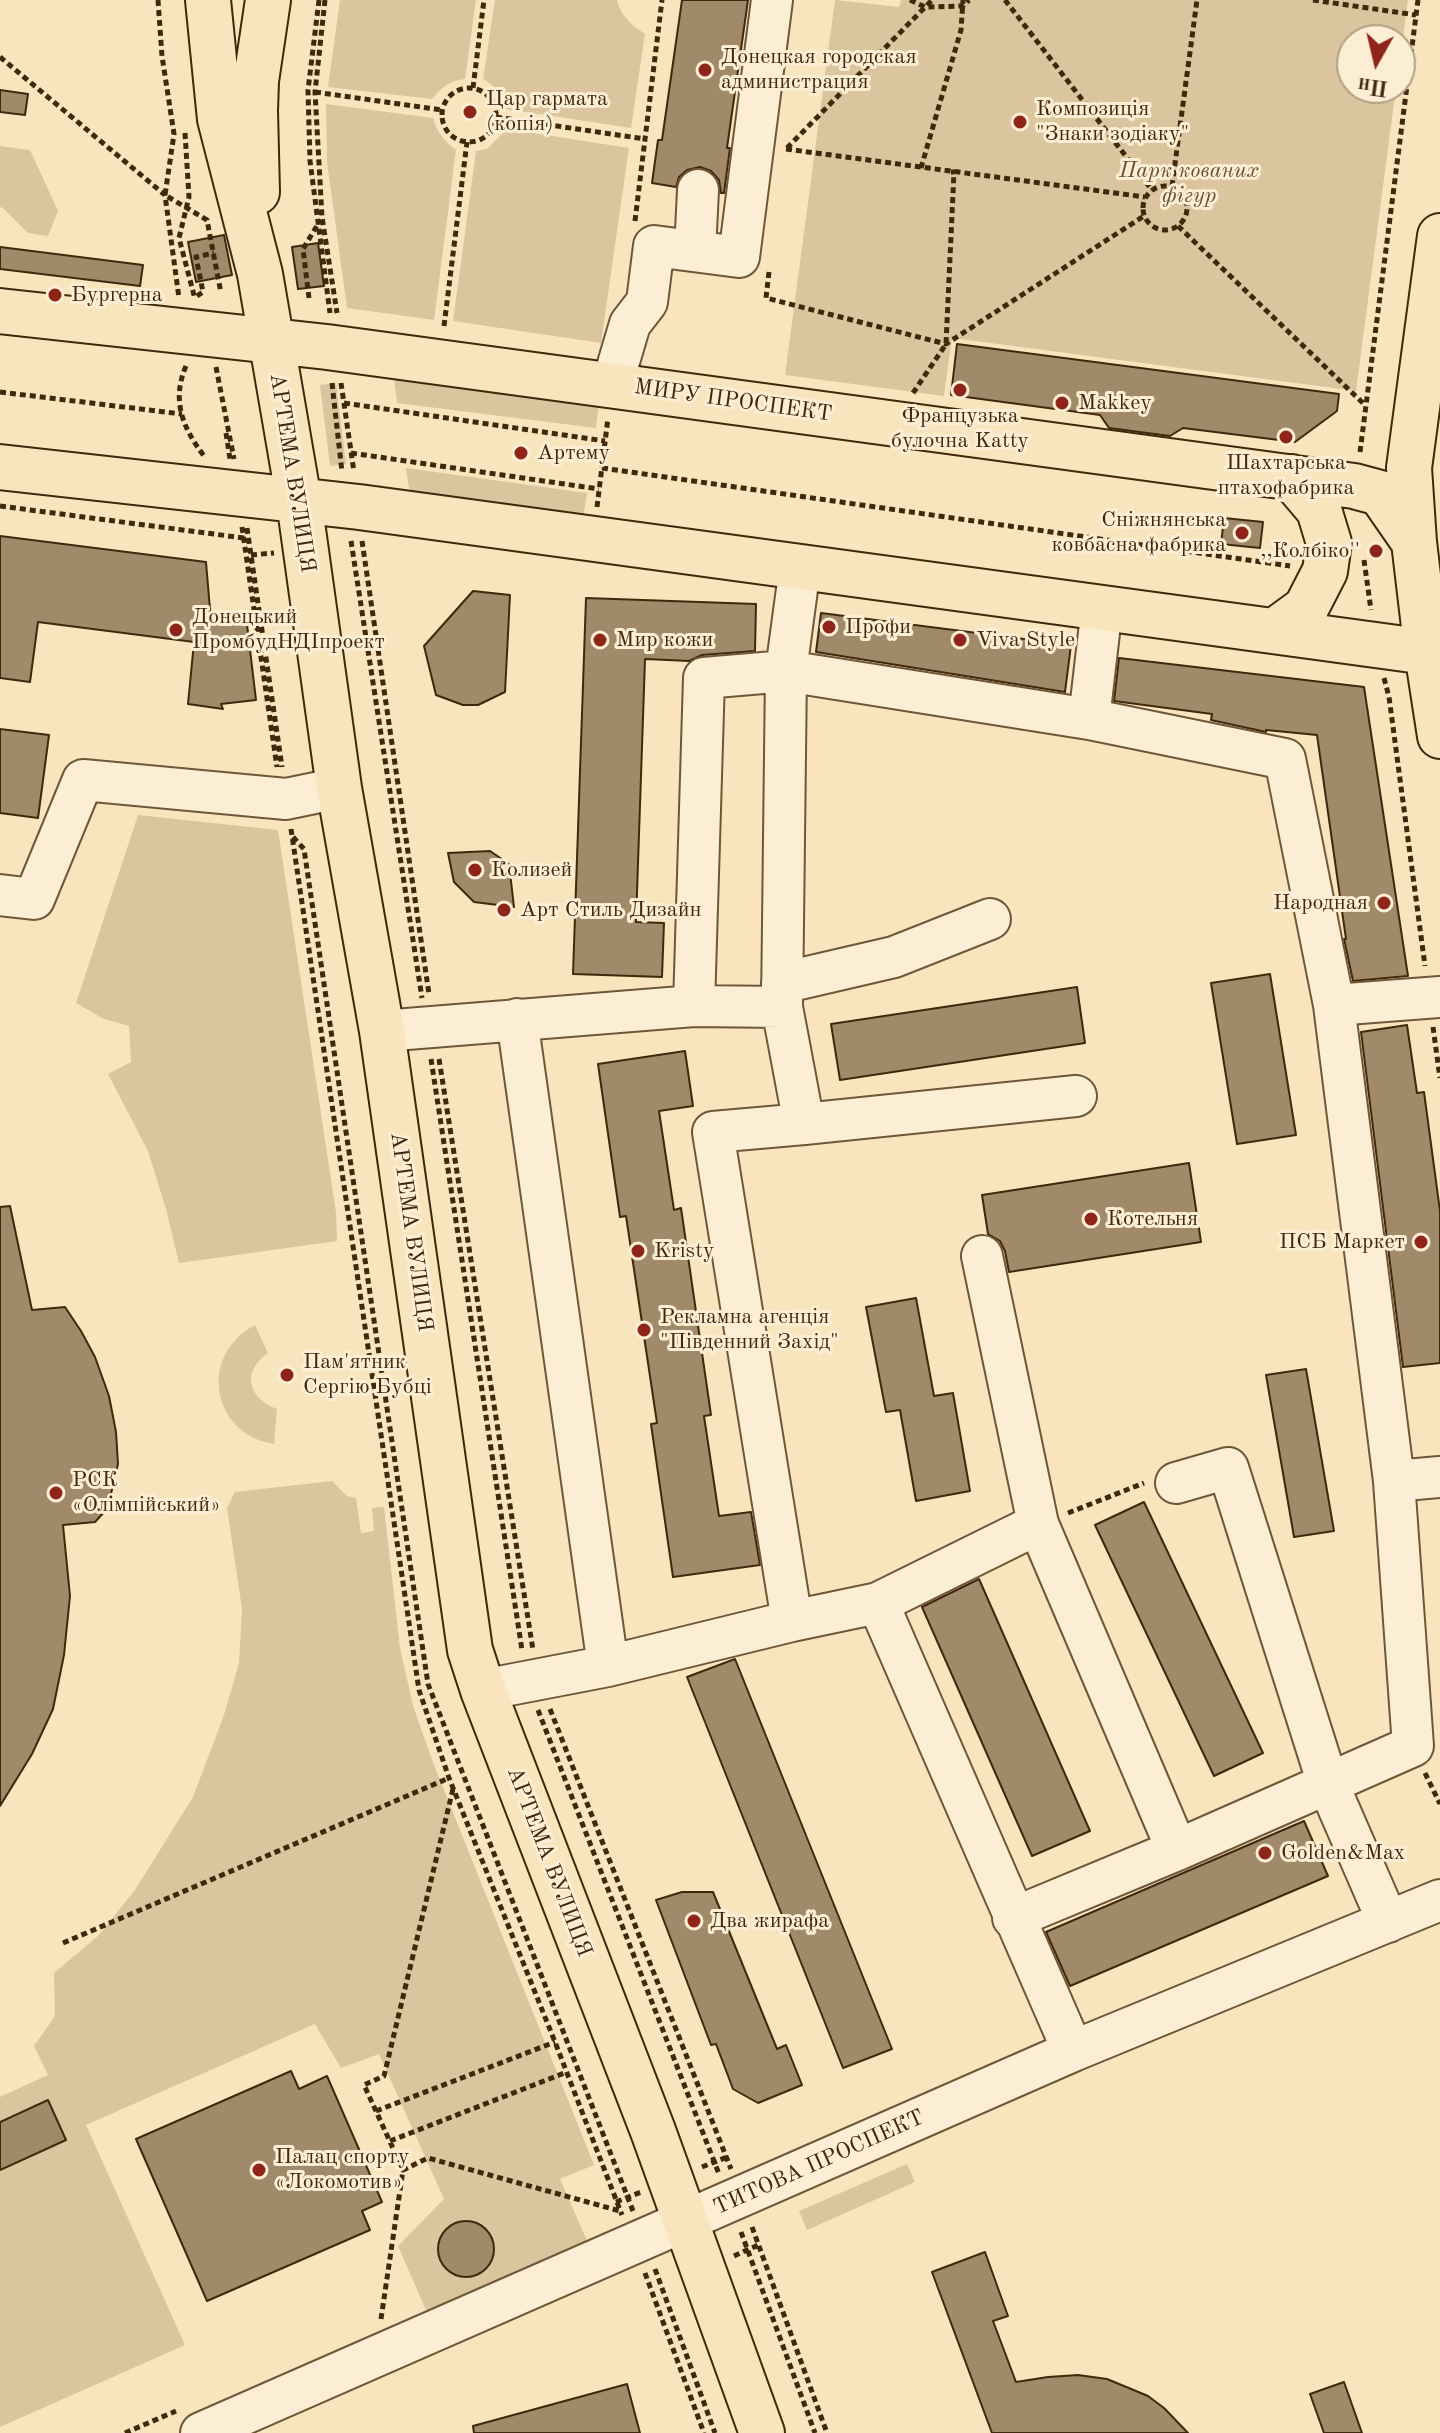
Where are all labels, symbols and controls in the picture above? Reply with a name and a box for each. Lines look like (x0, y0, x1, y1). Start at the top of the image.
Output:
north arrow (1336, 24, 1416, 104)
place label: Донецкая городская администрация (721, 44, 917, 96)
marker: Донецкая городская администрация (696, 61, 714, 79)
text: Пн (1356, 73, 1389, 99)
place label: Цар гармата (копія) (486, 86, 608, 138)
place label: Композиція "Знаки зодіаку" (1036, 96, 1189, 148)
marker: Цар гармата (копія) (461, 103, 479, 121)
marker: Композиція "Знаки зодіаку" (1011, 113, 1029, 131)
park label: Парк кованих фігур (1119, 158, 1259, 210)
place label: Бургерна (71, 282, 163, 308)
marker: Бургерна (46, 286, 64, 304)
street label: АРТЕМА ВУЛИЦЯ (263, 371, 321, 575)
street label: МИРУ ПРОСПЕКТ (632, 374, 834, 428)
marker: Французька булочна Katty (951, 381, 969, 399)
place label: Makkey (1078, 390, 1152, 416)
marker: Makkey (1053, 394, 1071, 412)
place label: Французька булочна Katty (891, 403, 1029, 454)
marker: Шахтарська птахофабрика (1277, 428, 1295, 446)
place label: Артему (537, 440, 610, 466)
marker: Артему (512, 444, 530, 462)
place label: Шахтарська птахофабрика (1218, 450, 1354, 502)
place label: Сніжнянська ковбасна фабрика (1051, 507, 1226, 558)
marker: Сніжнянська ковбасна фабрика (1233, 524, 1251, 542)
place label: ,,Колбіко'' (1260, 538, 1360, 564)
marker: ,,Колбіко'' (1367, 542, 1385, 560)
place label: Донецький ПромбудНДІпроект (192, 604, 385, 656)
place label: Профи (845, 614, 911, 640)
marker: Профи (820, 618, 838, 636)
marker: Донецький ПромбудНДІпроект (167, 621, 185, 639)
place label: Мир кожи (616, 627, 713, 653)
place label: Viva Style (976, 627, 1075, 653)
marker: Мир кожи (591, 631, 609, 649)
marker: Viva Style (951, 631, 969, 649)
place label: Колизей (491, 857, 572, 883)
marker: Колизей (466, 861, 484, 879)
place label: Народная (1273, 890, 1368, 916)
marker: Народная (1375, 894, 1393, 912)
place label: Арт Стиль Дизайн (520, 897, 702, 923)
marker: Арт Стиль Дизайн (495, 901, 513, 919)
street label: АРТЕМА ВУЛИЦЯ (384, 1130, 438, 1334)
place label: Котельня (1107, 1206, 1198, 1232)
marker: Котельня (1082, 1210, 1100, 1228)
place label: ПСБ Маркет (1279, 1229, 1405, 1255)
marker: ПСБ Маркет (1412, 1233, 1430, 1251)
place label: Kristy (654, 1238, 714, 1264)
marker: Kristy (629, 1242, 647, 1260)
place label: Рекламна агенція "Південний Захід" (660, 1304, 839, 1356)
marker: Рекламна агенція "Південний Захід" (635, 1321, 653, 1339)
place label: Пам'ятник Сергію Бубці (303, 1349, 432, 1400)
marker: Пам'ятник Сергію Бубці (278, 1366, 296, 1384)
place label: РСК «Олімпійський» (72, 1467, 221, 1518)
marker: РСК «Олімпійський» (47, 1484, 65, 1502)
street label: АРТЕМА ВУЛИЦЯ (501, 1763, 597, 1961)
place label: Golden&Max (1281, 1840, 1405, 1866)
marker: Golden&Max (1256, 1844, 1274, 1862)
place label: Два жирафа (710, 1908, 829, 1934)
marker: Два жирафа (685, 1912, 703, 1930)
street label: ТИТОВА ПРОСПЕКТ (710, 2105, 928, 2221)
place label: Палац спорту «Локомотив» (275, 2144, 409, 2196)
marker: Палац спорту «Локомотив» (250, 2161, 268, 2179)

